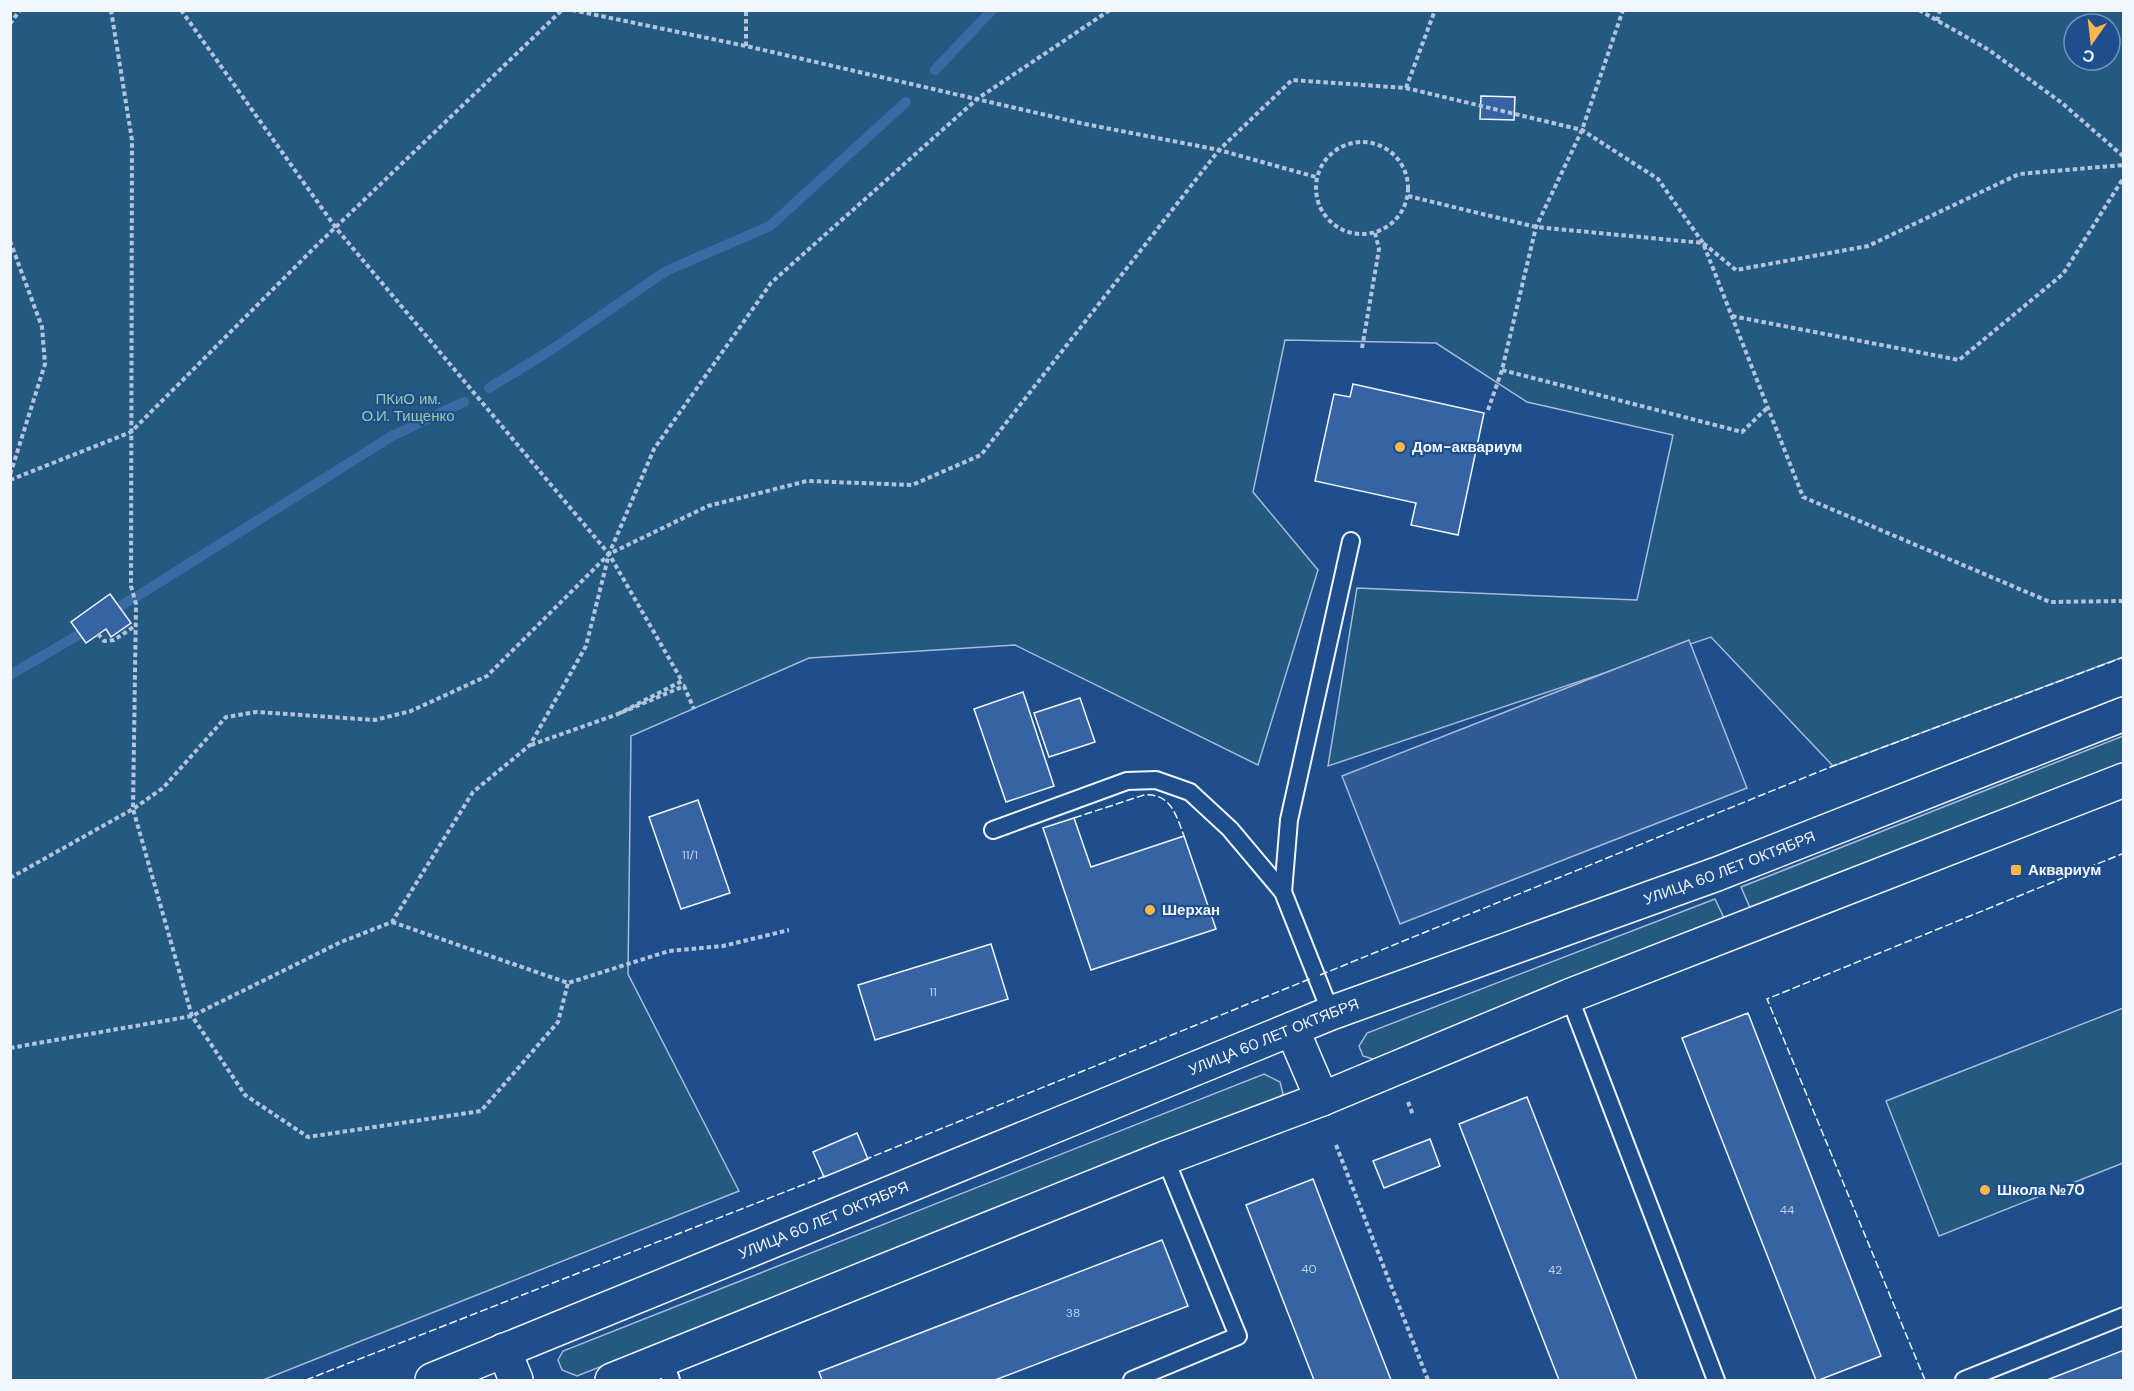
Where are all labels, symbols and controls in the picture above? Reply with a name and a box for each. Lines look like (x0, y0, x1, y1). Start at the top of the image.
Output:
north arrow (2062, 12, 2122, 72)
text: С (2080, 44, 2097, 68)
park label: ПКиО им. О.И. Тищенко (361, 389, 455, 426)
place label: Дом-аквариум (1412, 437, 1522, 457)
marker: Дом-аквариум (1393, 440, 1407, 454)
street label: УЛИЦА 60 ЛЕТ ОКТЯБРЯ (1641, 826, 1818, 910)
house number: 11/1 (682, 847, 698, 863)
place label: Аквариум (2028, 860, 2101, 880)
marker: Аквариум (2009, 863, 2023, 877)
place label: Шерхан (1162, 900, 1220, 920)
marker: Шерхан (1143, 903, 1157, 917)
house number: 11 (929, 984, 937, 1000)
street label: УЛИЦА 60 ЛЕТ ОКТЯБРЯ (1186, 994, 1362, 1080)
street label: УЛИЦА 60 ЛЕТ ОКТЯБРЯ (736, 1176, 912, 1264)
place label: Школа №70 (1997, 1180, 2085, 1200)
marker: Школа №70 (1978, 1183, 1992, 1197)
house number: 44 (1780, 1202, 1794, 1218)
house number: 40 (1301, 1261, 1317, 1277)
house number: 42 (1548, 1262, 1562, 1278)
house number: 38 (1066, 1305, 1080, 1321)

